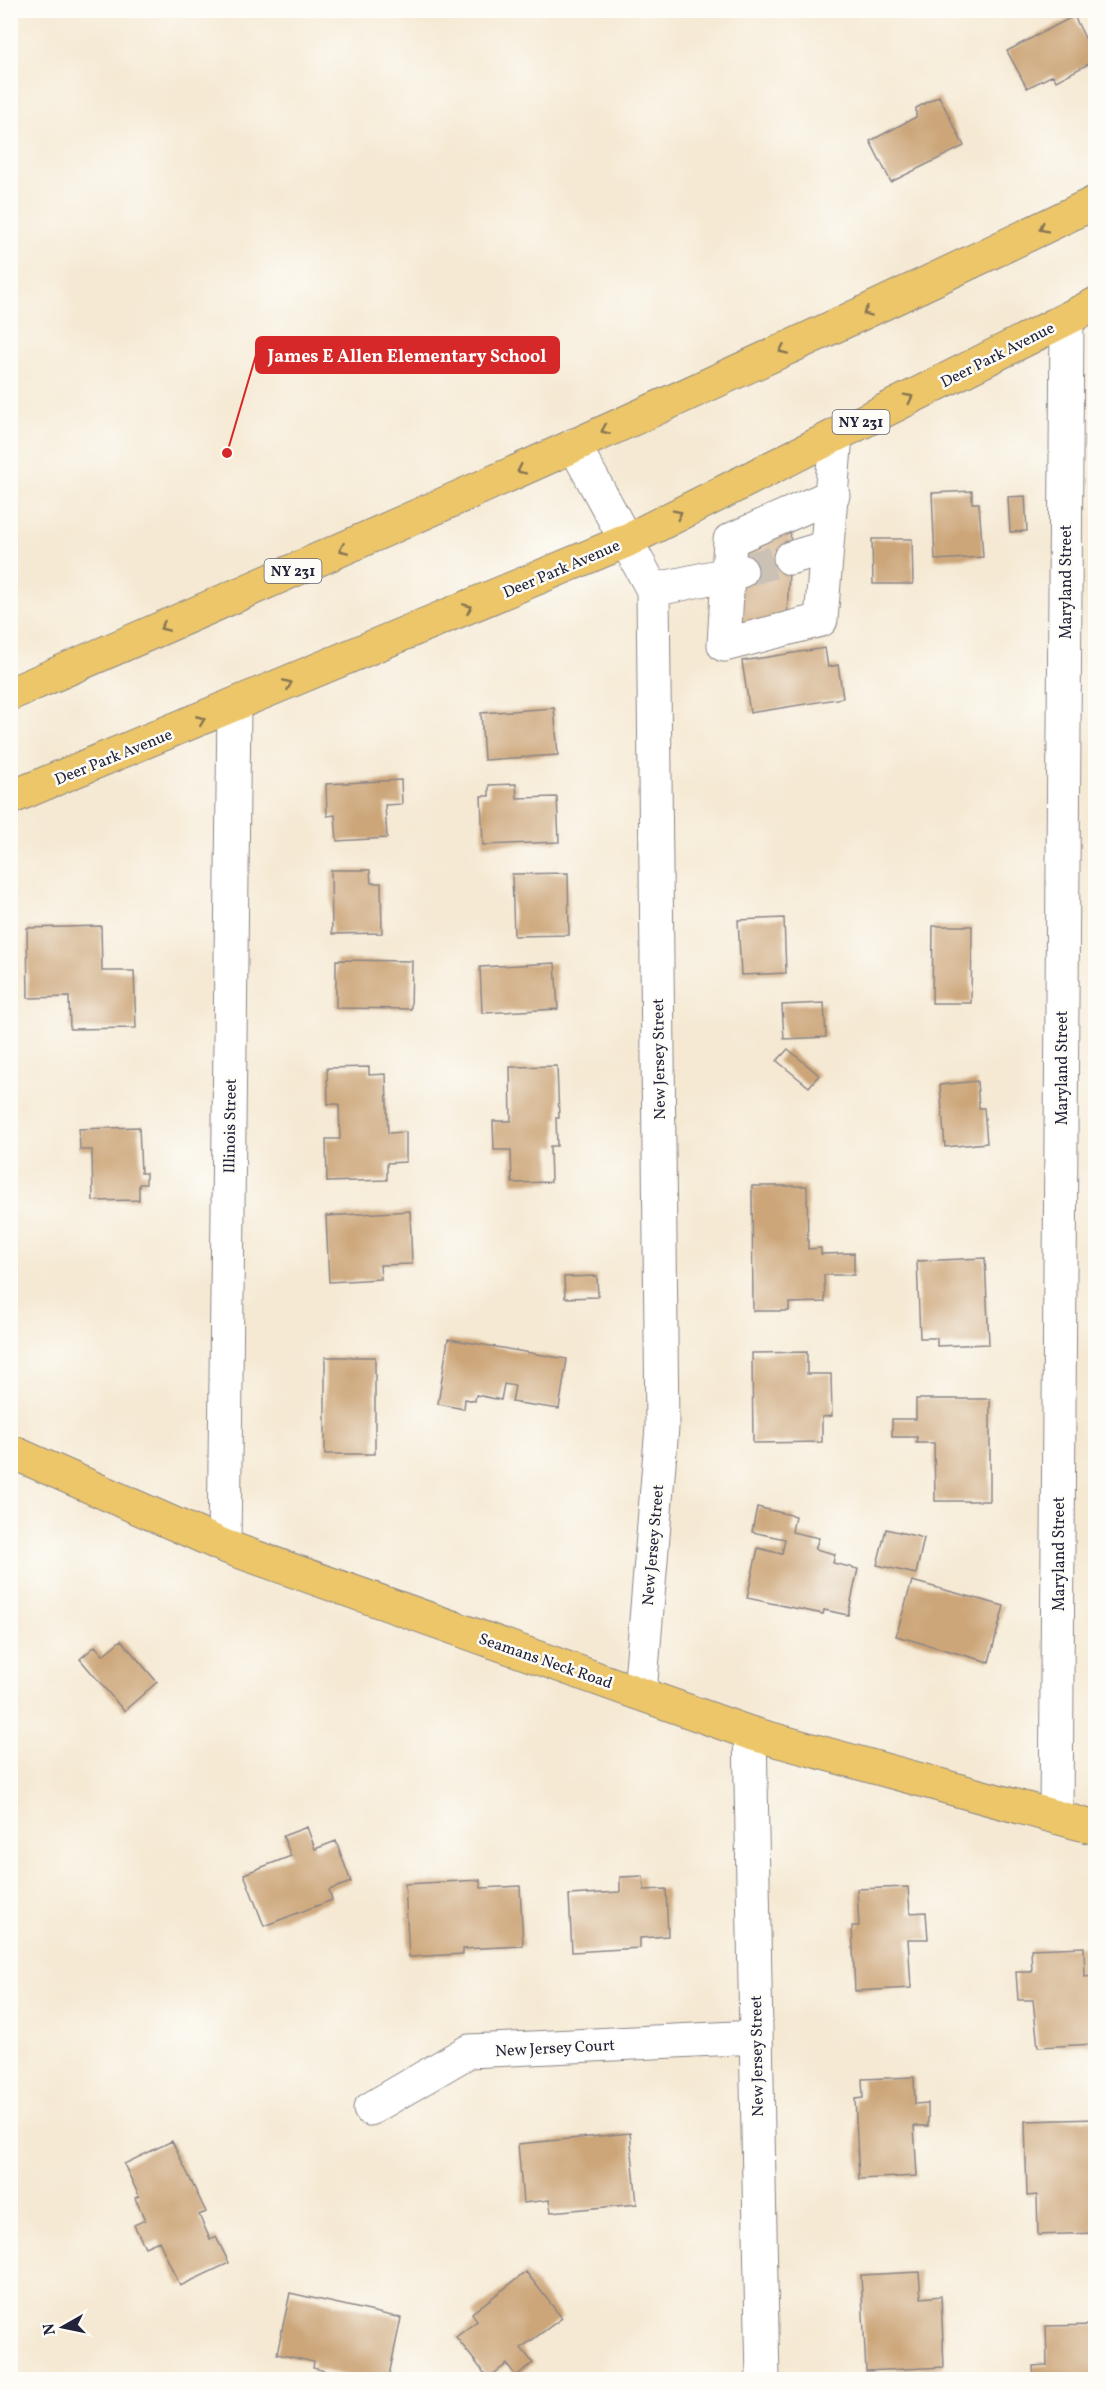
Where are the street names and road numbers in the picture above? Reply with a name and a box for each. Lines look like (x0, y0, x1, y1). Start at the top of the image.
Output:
street label: Deer Park Avenue (937, 318, 1059, 394)
road number: NY 231 (832, 410, 890, 434)
street label: Maryland Street (1056, 524, 1078, 639)
street label: Deer Park Avenue (500, 535, 624, 604)
road number: NY 231 (264, 559, 322, 583)
street label: Deer Park Avenue (52, 724, 176, 791)
street label: New Jersey Street (648, 998, 672, 1120)
street label: Maryland Street (1052, 1010, 1074, 1125)
street label: Illinois Street (219, 1078, 243, 1174)
street label: New Jersey Street (638, 1483, 670, 1607)
street label: Maryland Street (1049, 1496, 1071, 1611)
street label: Seamans Neck Road (475, 1629, 615, 1695)
street label: New Jersey Street (746, 1995, 770, 2117)
street label: New Jersey Court (495, 2035, 616, 2063)

